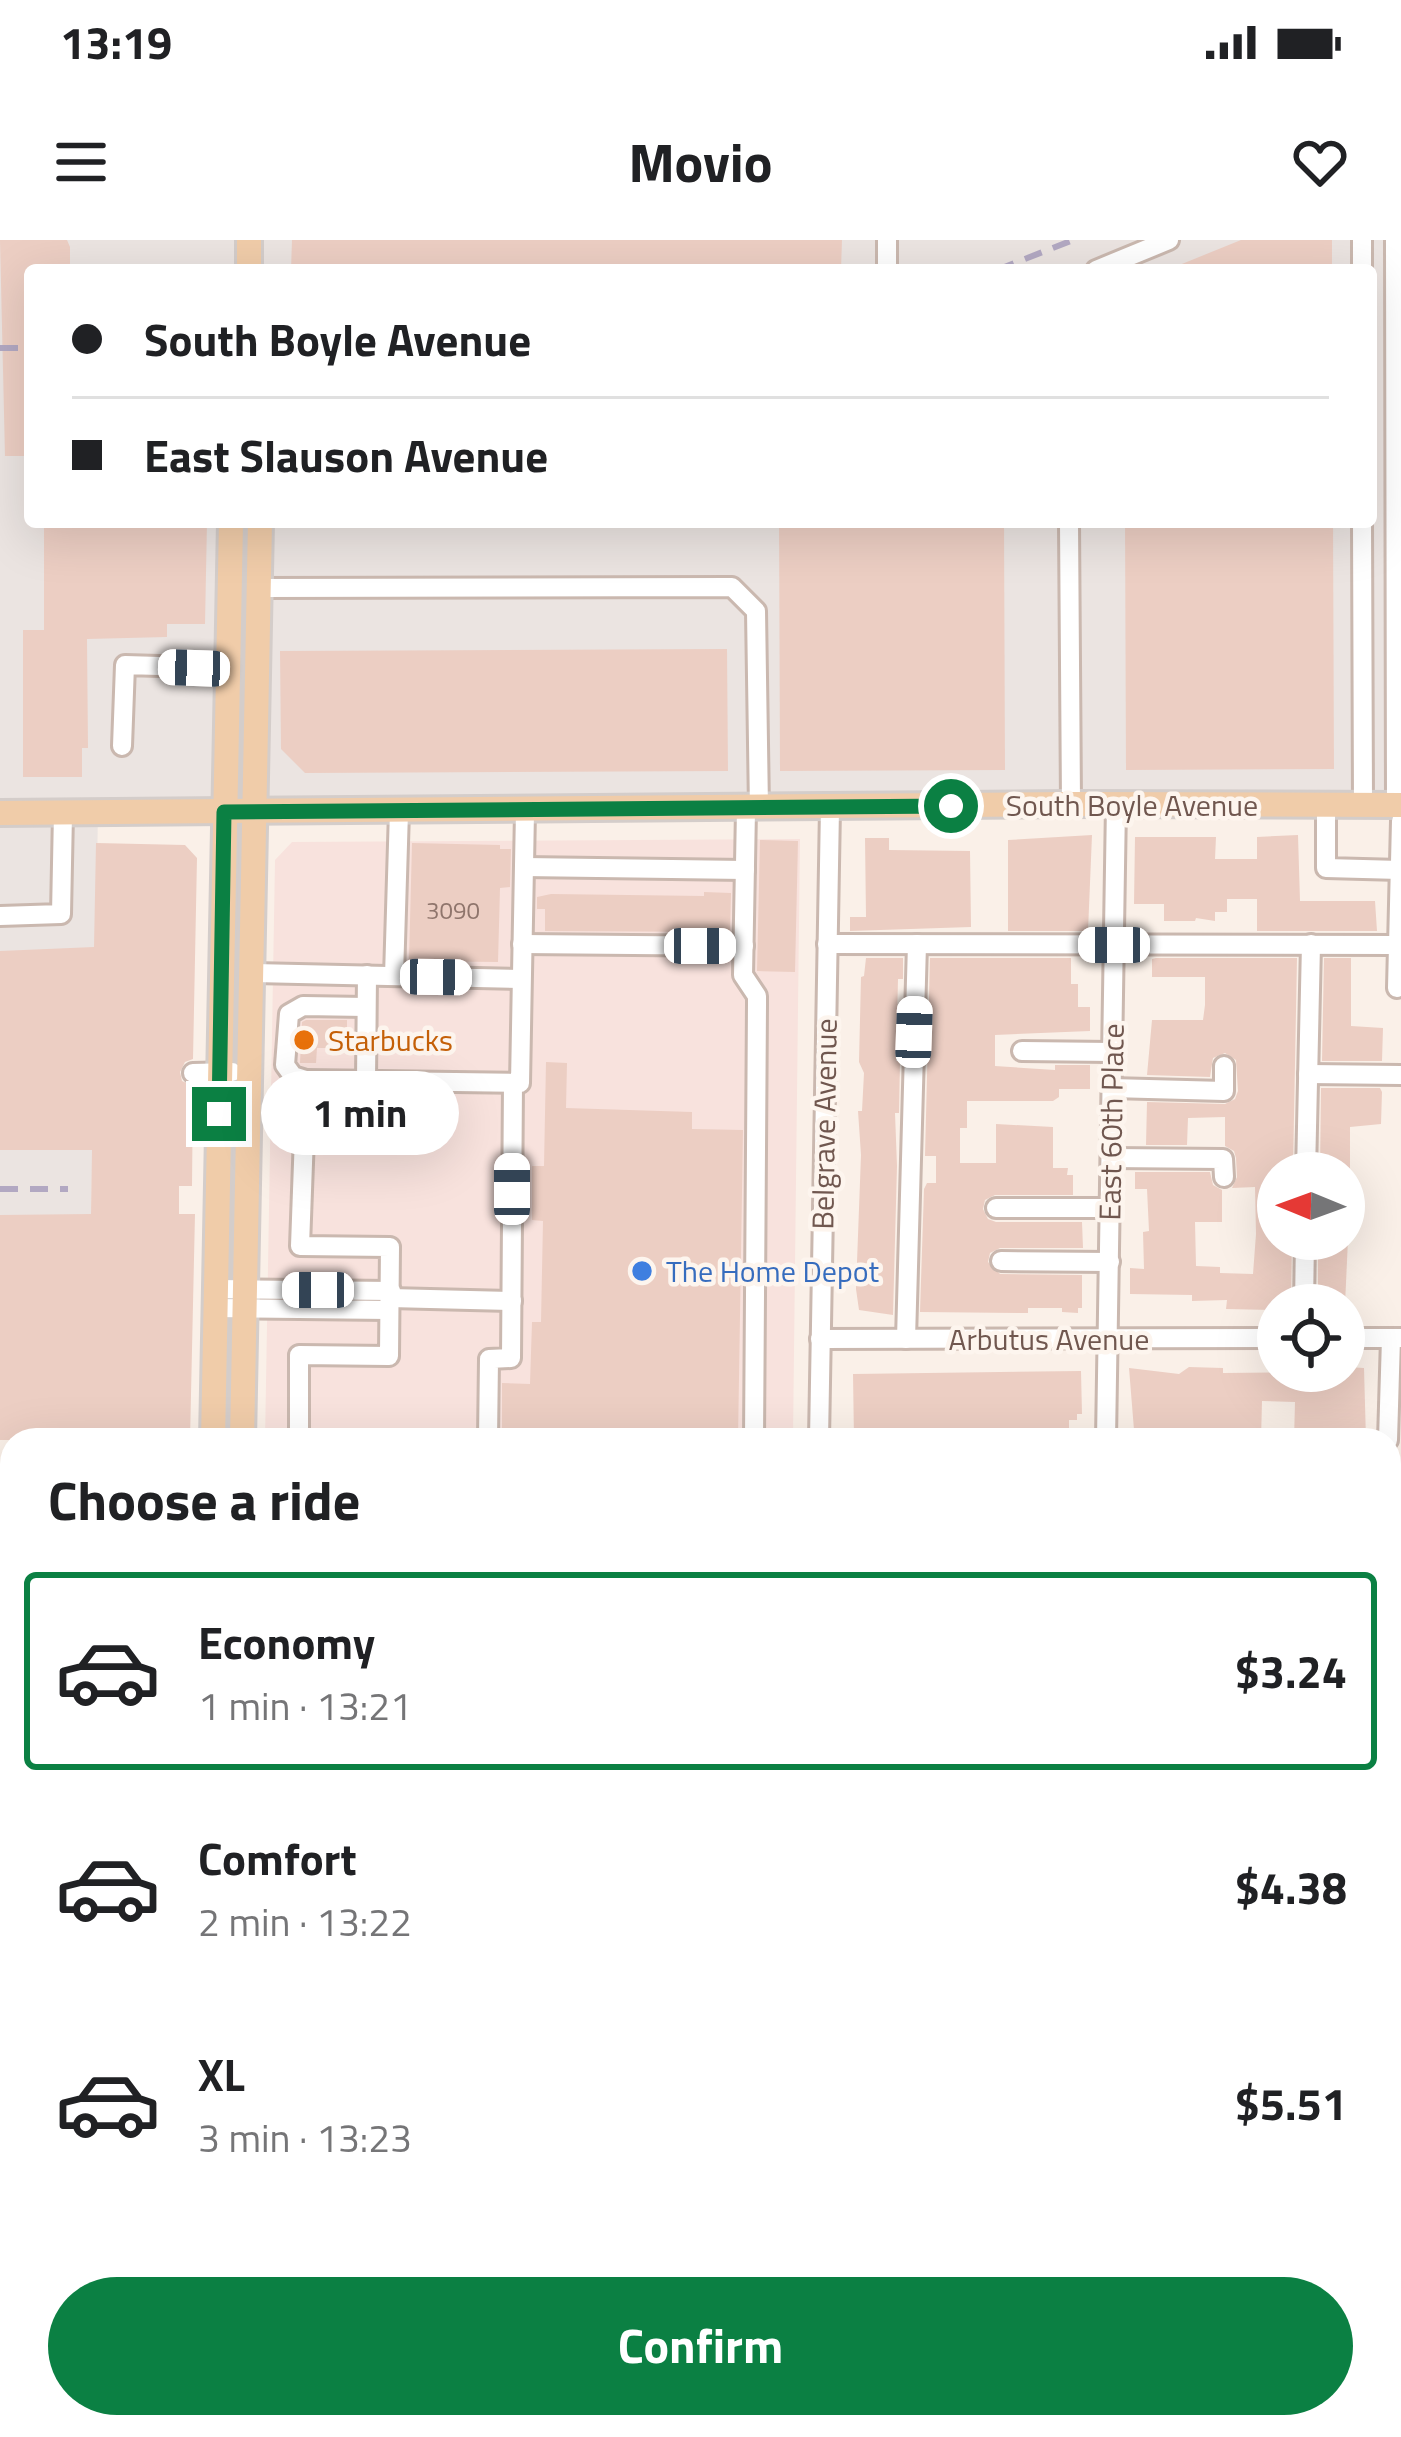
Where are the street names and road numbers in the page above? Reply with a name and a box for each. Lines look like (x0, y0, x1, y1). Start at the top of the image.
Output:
street label: South Boyle Avenue (1006, 782, 1258, 828)
street label: Belgrave Avenue (799, 1018, 849, 1230)
street label: East 60th Place (1086, 1023, 1136, 1221)
street label: Arbutus Avenue (949, 1316, 1149, 1362)

